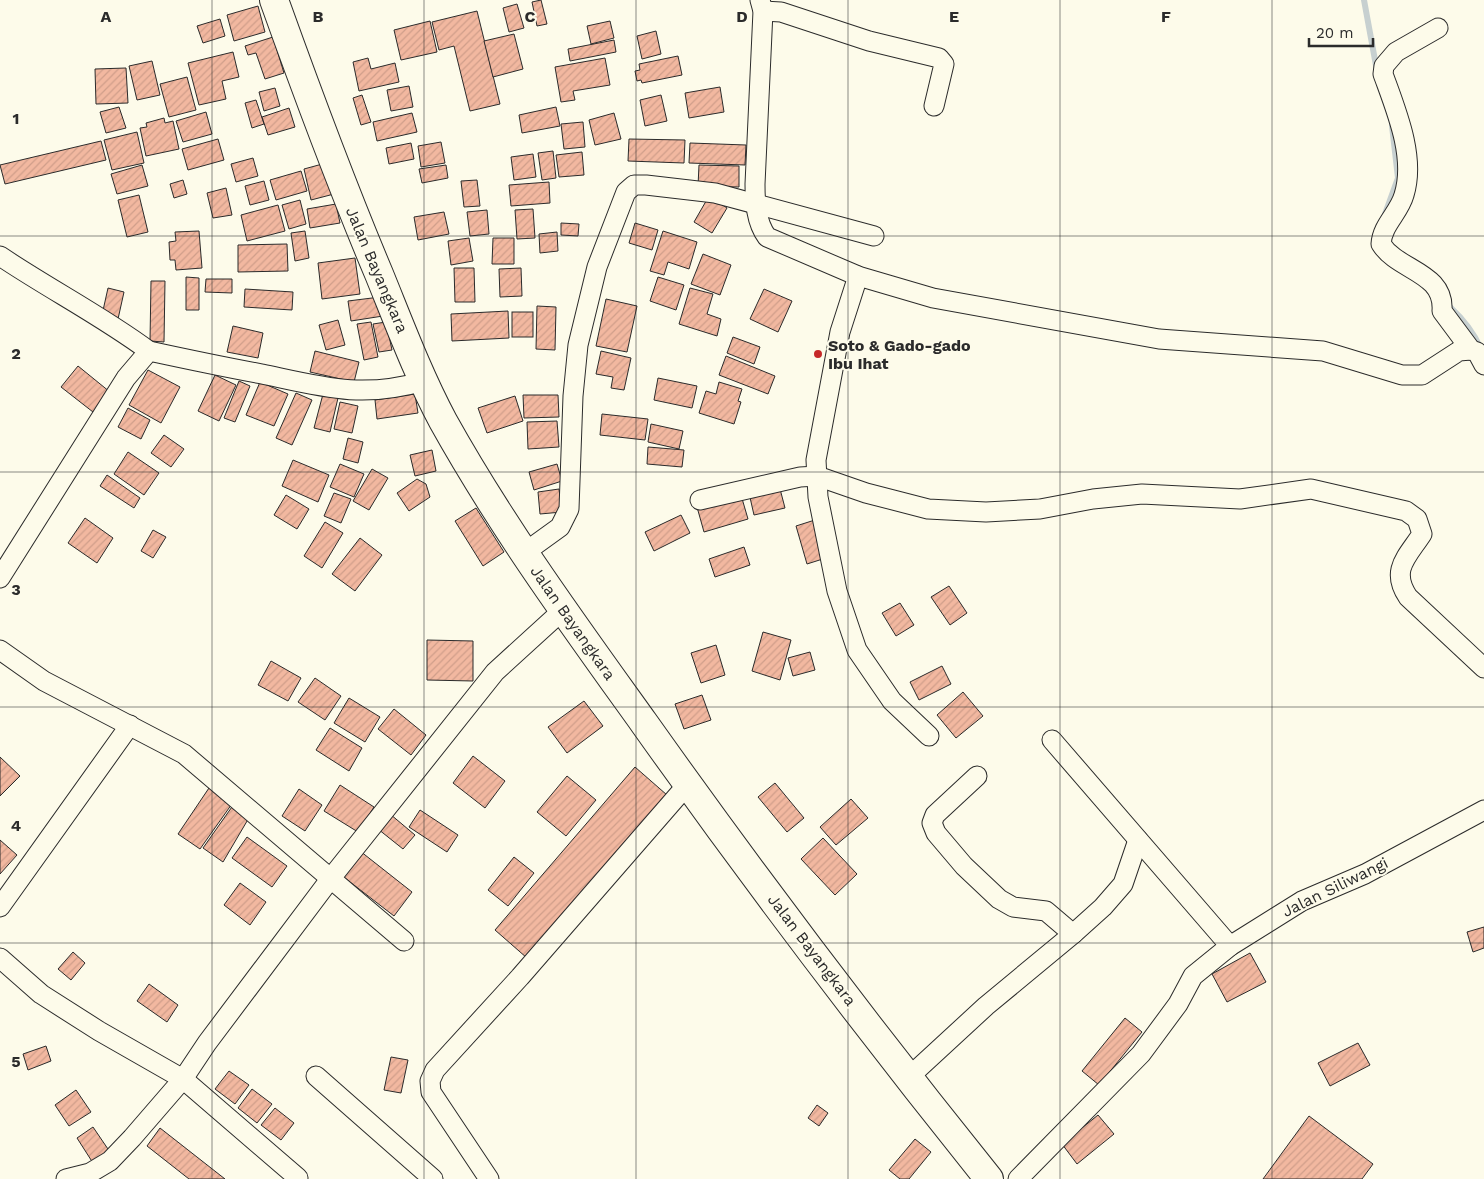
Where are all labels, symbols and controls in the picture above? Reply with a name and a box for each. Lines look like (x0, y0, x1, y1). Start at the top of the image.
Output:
text: A (101, 7, 112, 26)
text: B (313, 7, 324, 26)
text: C (525, 7, 536, 26)
text: D (736, 7, 748, 26)
text: E (949, 7, 959, 26)
text: F (1161, 7, 1171, 26)
scale bar (1309, 15, 1373, 47)
text: 20 m (1316, 24, 1354, 42)
text: 1 (13, 109, 19, 128)
street label: Jalan Bayangkara (342, 204, 412, 336)
place label: Soto & Gado-gado Ibu Ihat (828, 336, 971, 373)
text: 2 (11, 344, 21, 363)
marker: Soto & Gado-gado Ibu Ihat (812, 348, 824, 360)
street label: Jalan Bayangkara (526, 562, 620, 684)
text: 3 (11, 580, 21, 599)
text: 4 (11, 816, 21, 835)
street label: Jalan Siliwangi (1279, 853, 1391, 921)
street label: Jalan Bayangkara (764, 890, 860, 1010)
text: 5 (11, 1052, 21, 1071)

